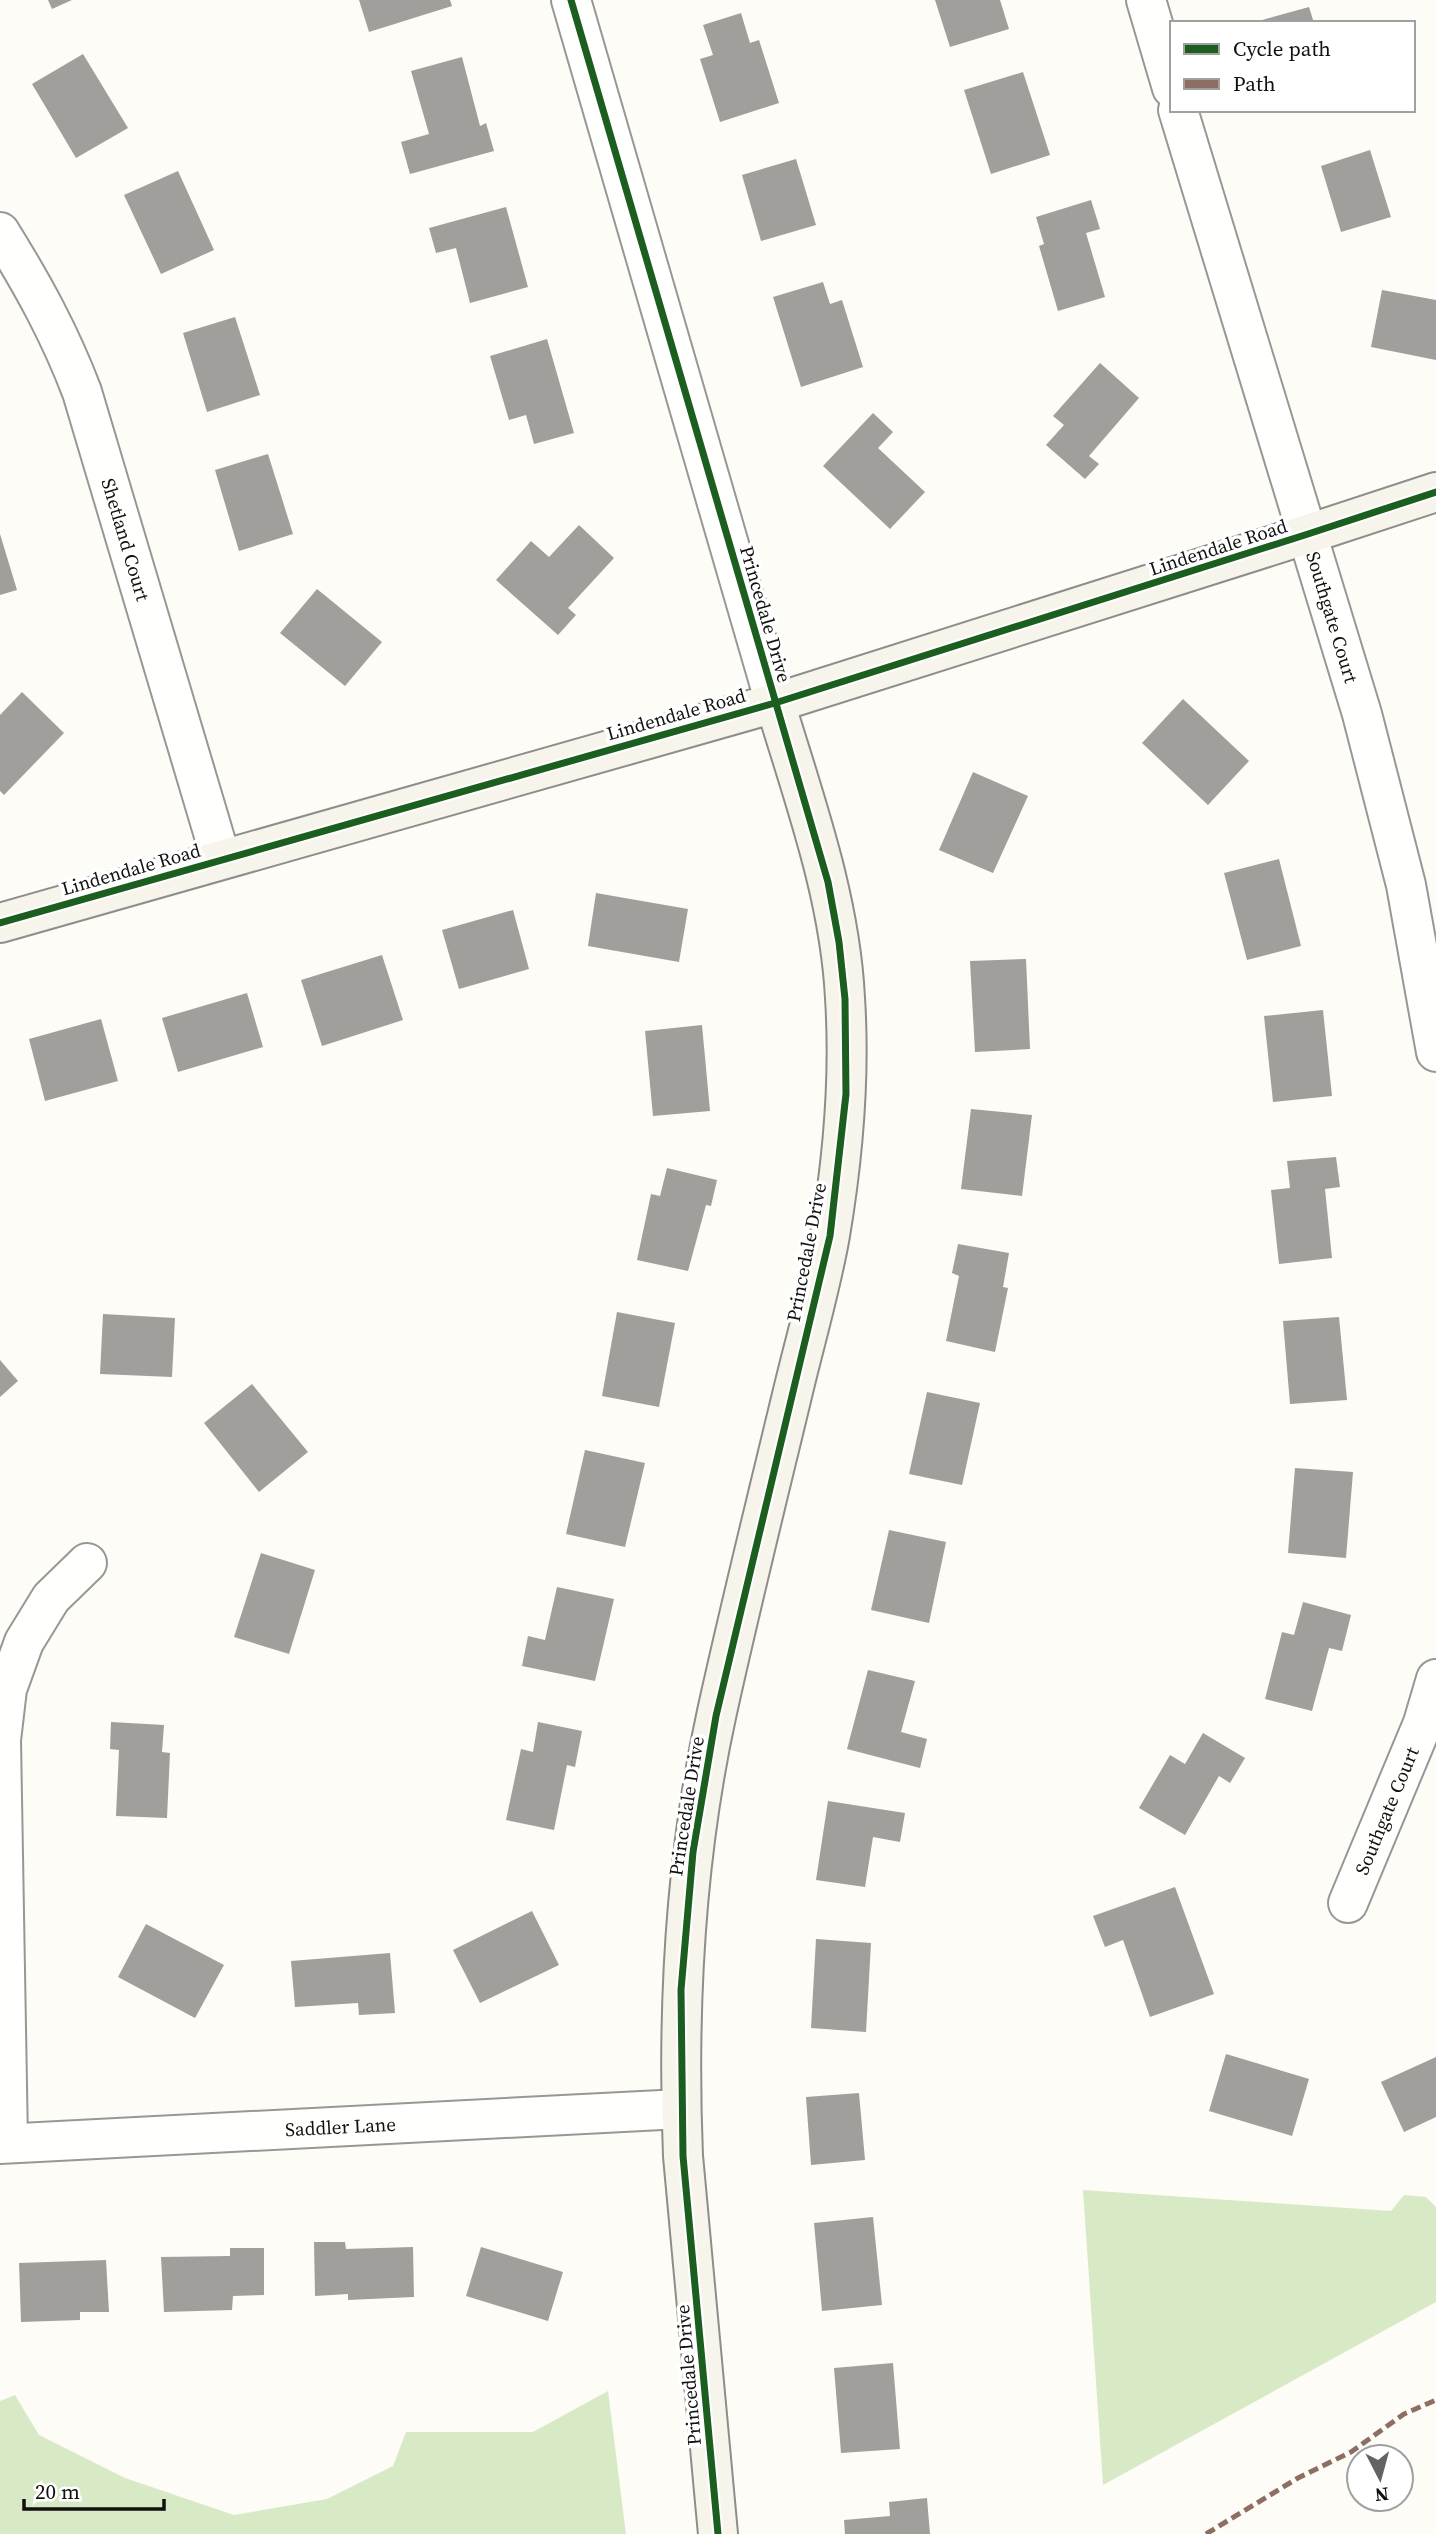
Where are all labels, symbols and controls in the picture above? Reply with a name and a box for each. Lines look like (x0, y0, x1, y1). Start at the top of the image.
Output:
legend (1170, 21, 1415, 112)
text: Cycle path (1233, 34, 1331, 63)
text: Path (1233, 69, 1276, 98)
street label: Shetland Court (95, 475, 157, 605)
street label: Lindendale Road (1146, 512, 1290, 582)
street label: Princedale Drive (734, 543, 798, 685)
street label: Southgate Court (1300, 548, 1365, 687)
street label: Lindendale Road (603, 682, 749, 746)
street label: Lindendale Road (58, 837, 204, 901)
street label: Princedale Drive (780, 1180, 832, 1324)
street label: Princedale Drive (662, 1734, 710, 1878)
street label: Southgate Court (1348, 1742, 1425, 1878)
street label: Saddler Lane (284, 2111, 397, 2142)
street label: Princedale Drive (669, 2304, 707, 2446)
north arrow (1345, 2443, 1415, 2513)
scale bar (24, 2468, 164, 2512)
text: 20 m (35, 2477, 80, 2506)
text: N (1373, 2481, 1390, 2509)

